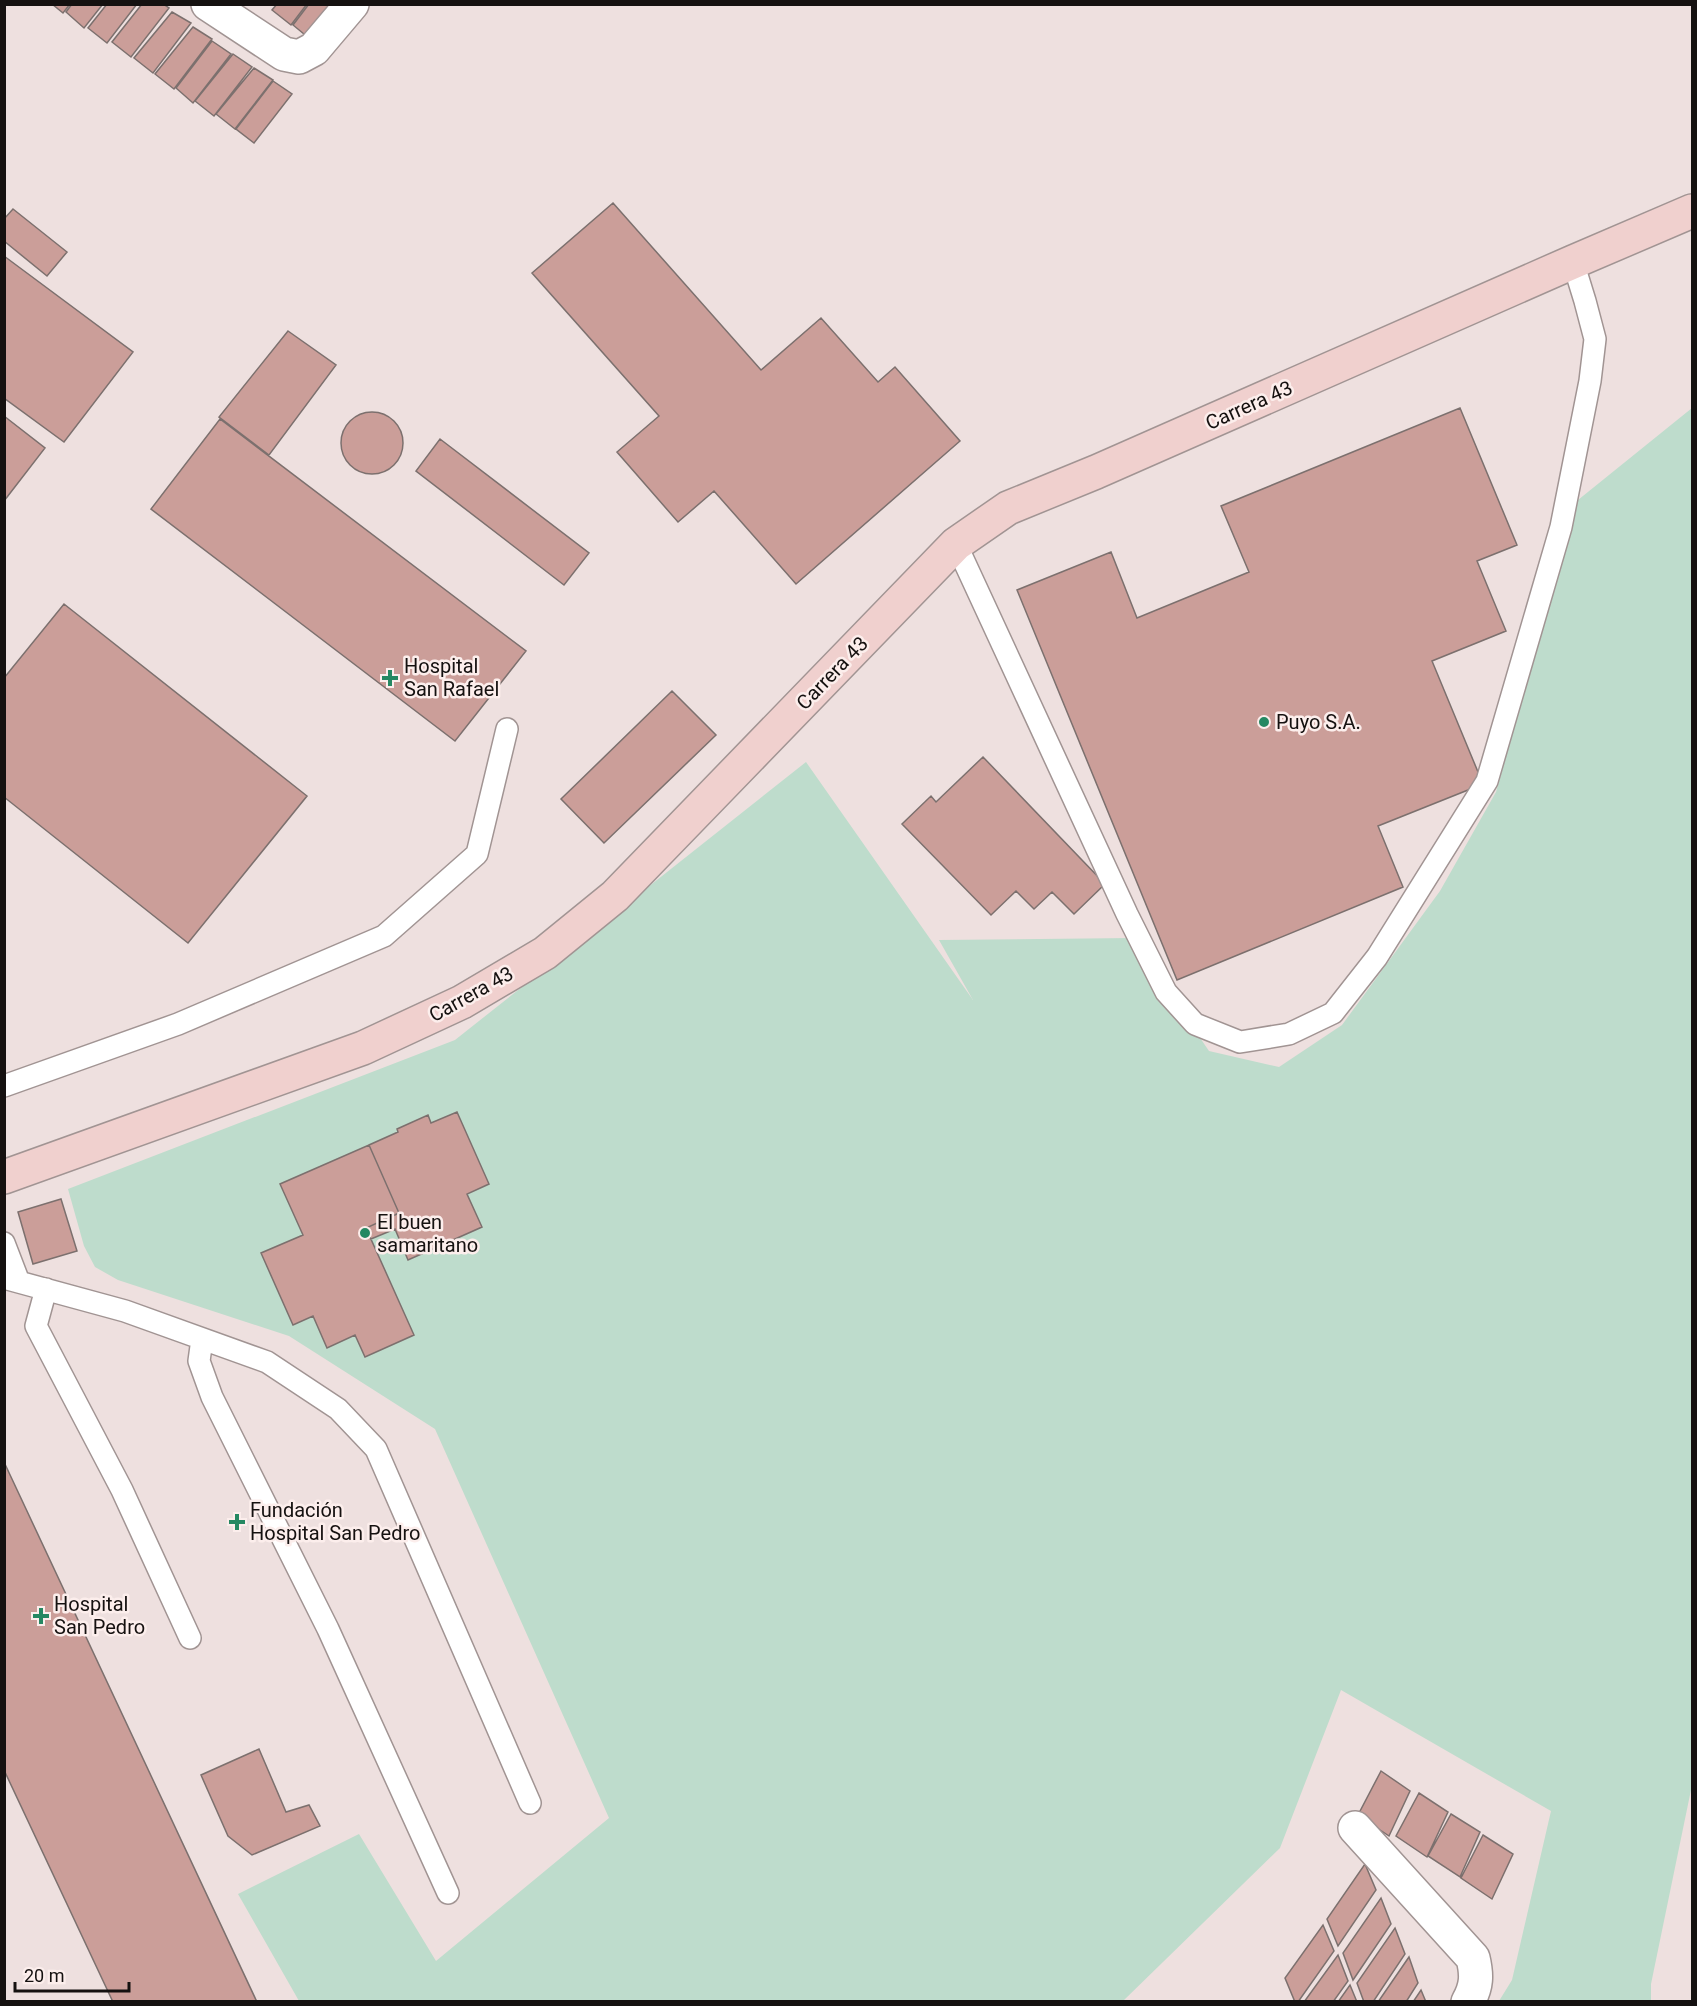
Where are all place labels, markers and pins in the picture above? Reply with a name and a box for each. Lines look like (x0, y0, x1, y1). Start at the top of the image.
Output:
place label: Hospital San Rafael (404, 654, 499, 701)
marker: Hospital San Rafael (381, 669, 399, 687)
place label: Puyo S.A. (1276, 710, 1361, 734)
marker: Puyo S.A. (1257, 715, 1271, 729)
place label: El buen samaritano (377, 1210, 478, 1257)
marker: El buen samaritano (358, 1226, 372, 1240)
place label: Fundación Hospital San Pedro (250, 1498, 420, 1545)
marker: Fundación Hospital San Pedro (228, 1513, 246, 1531)
place label: Hospital San Pedro (54, 1592, 145, 1639)
marker: Hospital San Pedro (32, 1607, 50, 1625)

